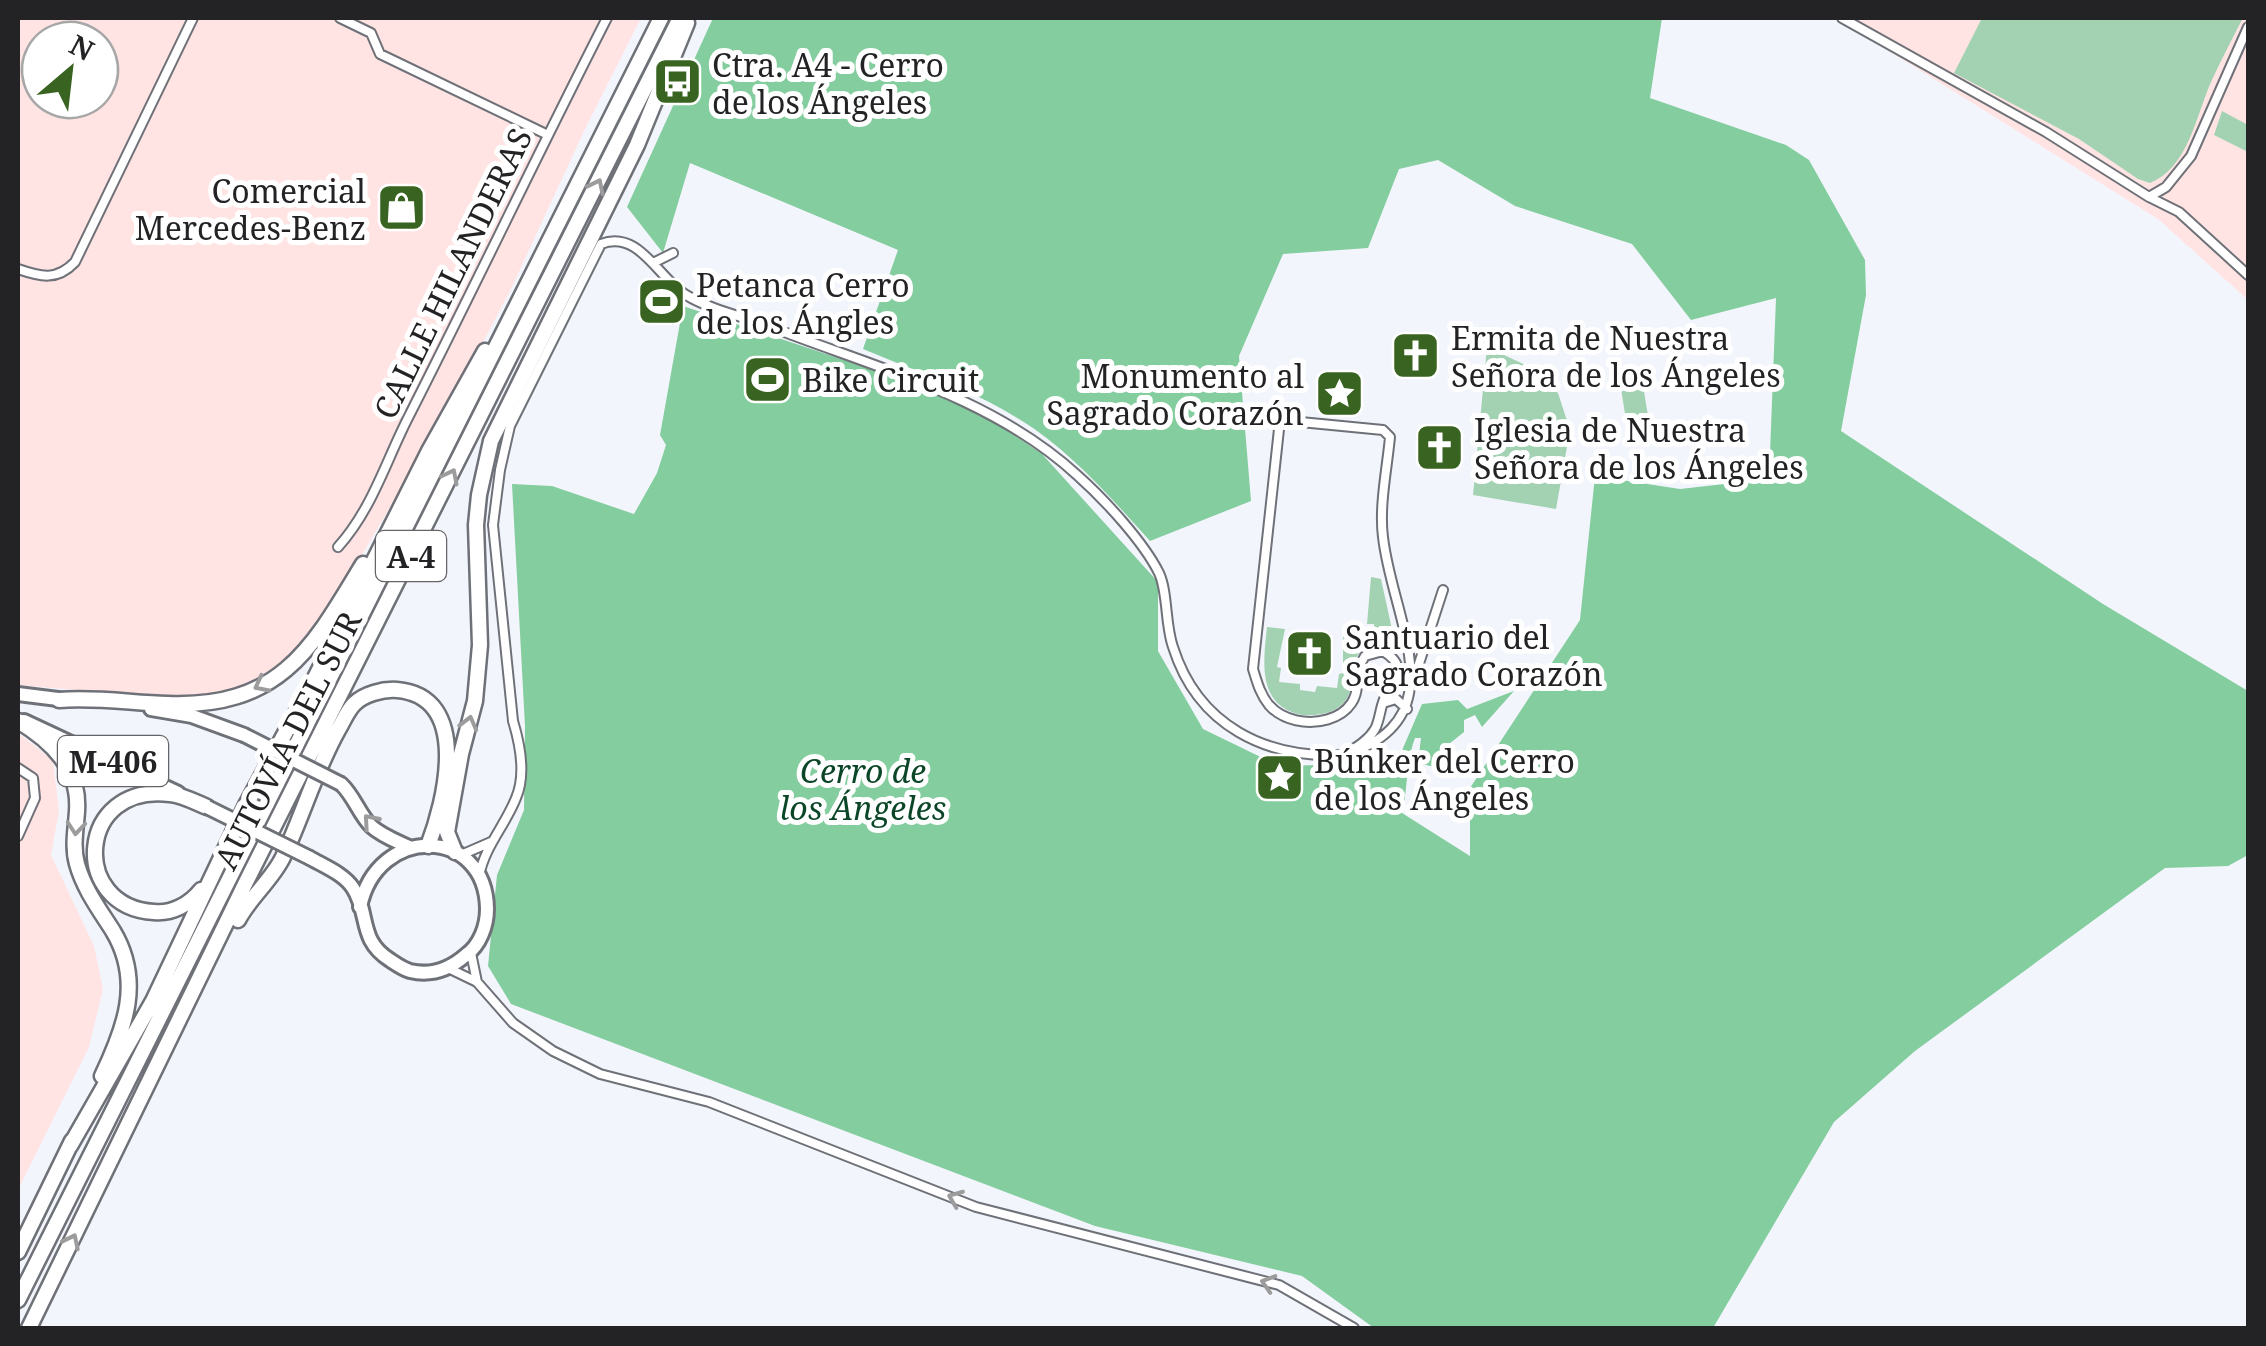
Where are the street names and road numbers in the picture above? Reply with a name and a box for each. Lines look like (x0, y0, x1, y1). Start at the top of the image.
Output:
street label: CALLE HILANDERAS (363, 120, 541, 426)
road number: A-4 (376, 531, 446, 581)
street label: AUTOVÍA DEL SUR (203, 603, 371, 876)
road number: M-406 (58, 736, 168, 786)

